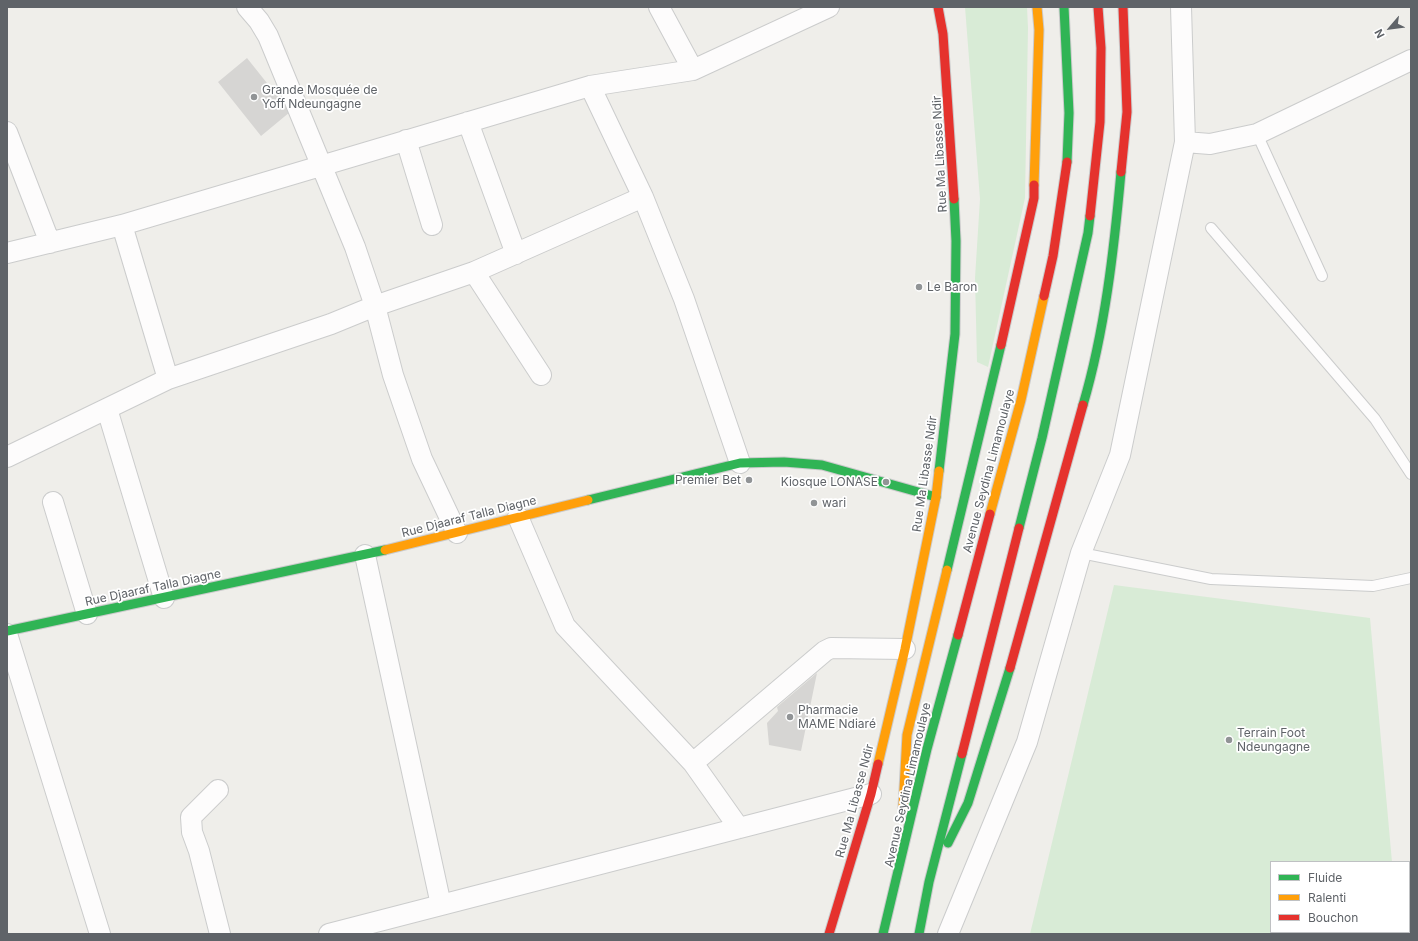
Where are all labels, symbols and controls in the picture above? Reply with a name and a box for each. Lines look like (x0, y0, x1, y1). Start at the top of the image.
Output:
north arrow (1370, 8, 1410, 48)
text: N (1371, 27, 1388, 41)
place label: Grande Mosquée de Yoff Ndeungagne (262, 83, 378, 111)
marker: Grande Mosquée de Yoff Ndeungagne (249, 92, 259, 102)
street label: Rue Ma Libasse Ndir (930, 95, 950, 213)
place label: Le Baron (927, 280, 977, 294)
marker: Le Baron (914, 282, 924, 292)
street label: Avenue Seydina Limamoulaye (960, 388, 1018, 554)
street label: Rue Ma Libasse Ndir (910, 415, 940, 533)
place label: Premier Bet (675, 473, 741, 487)
marker: Premier Bet (744, 475, 754, 485)
place label: Kiosque LONASE (781, 475, 878, 489)
marker: Kiosque LONASE (881, 477, 891, 487)
street label: Rue Djaaraf Talla Diagne (400, 493, 538, 541)
place label: wari (822, 496, 846, 510)
marker: wari (809, 498, 819, 508)
street label: Rue Djaaraf Talla Diagne (84, 567, 222, 609)
street label: Avenue Seydina Limamoulaye (882, 701, 934, 869)
place label: Pharmacie MAME Ndiaré (798, 703, 876, 731)
marker: Pharmacie MAME Ndiaré (785, 712, 795, 722)
place label: Terrain Foot Ndeungagne (1237, 726, 1310, 754)
marker: Terrain Foot Ndeungagne (1224, 735, 1234, 745)
street label: Rue Ma Libasse Ndir (833, 743, 877, 859)
legend (1270, 861, 1410, 933)
text: Fluide (1308, 870, 1342, 885)
text: Ralenti (1308, 890, 1346, 905)
text: Bouchon (1308, 910, 1358, 925)

